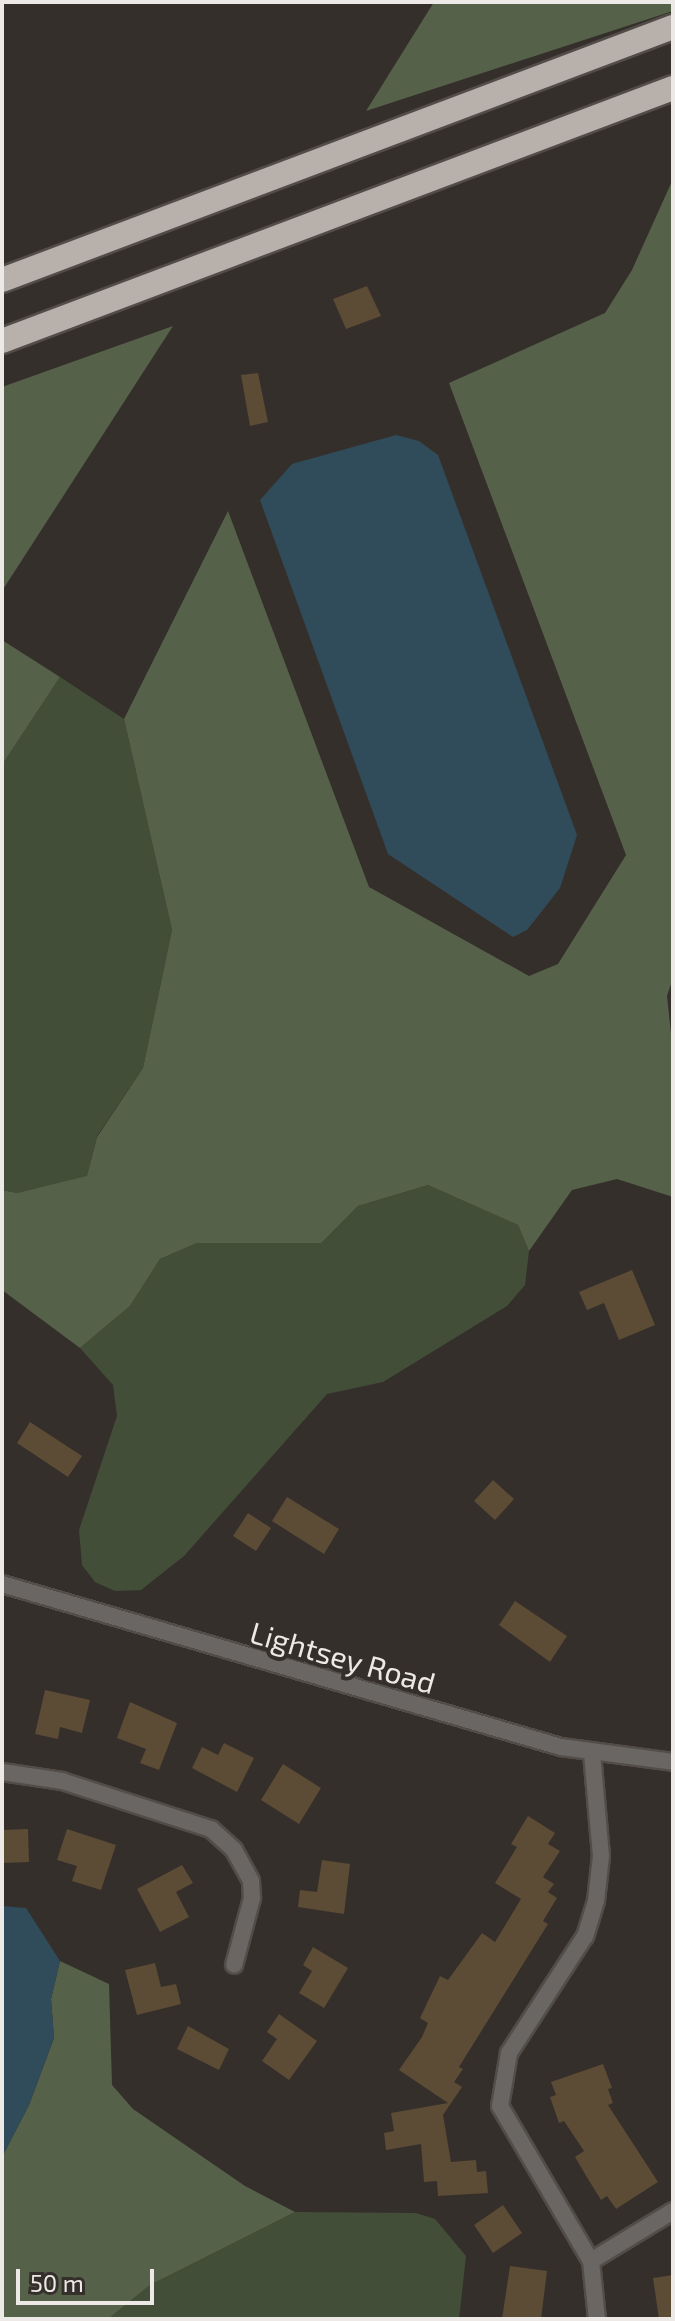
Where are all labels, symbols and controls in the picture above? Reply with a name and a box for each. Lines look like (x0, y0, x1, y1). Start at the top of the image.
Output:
street label: Lightsey Road (246, 1613, 440, 1701)
scale bar (20, 2253, 158, 2303)
text: 50 m (30, 2268, 84, 2297)

